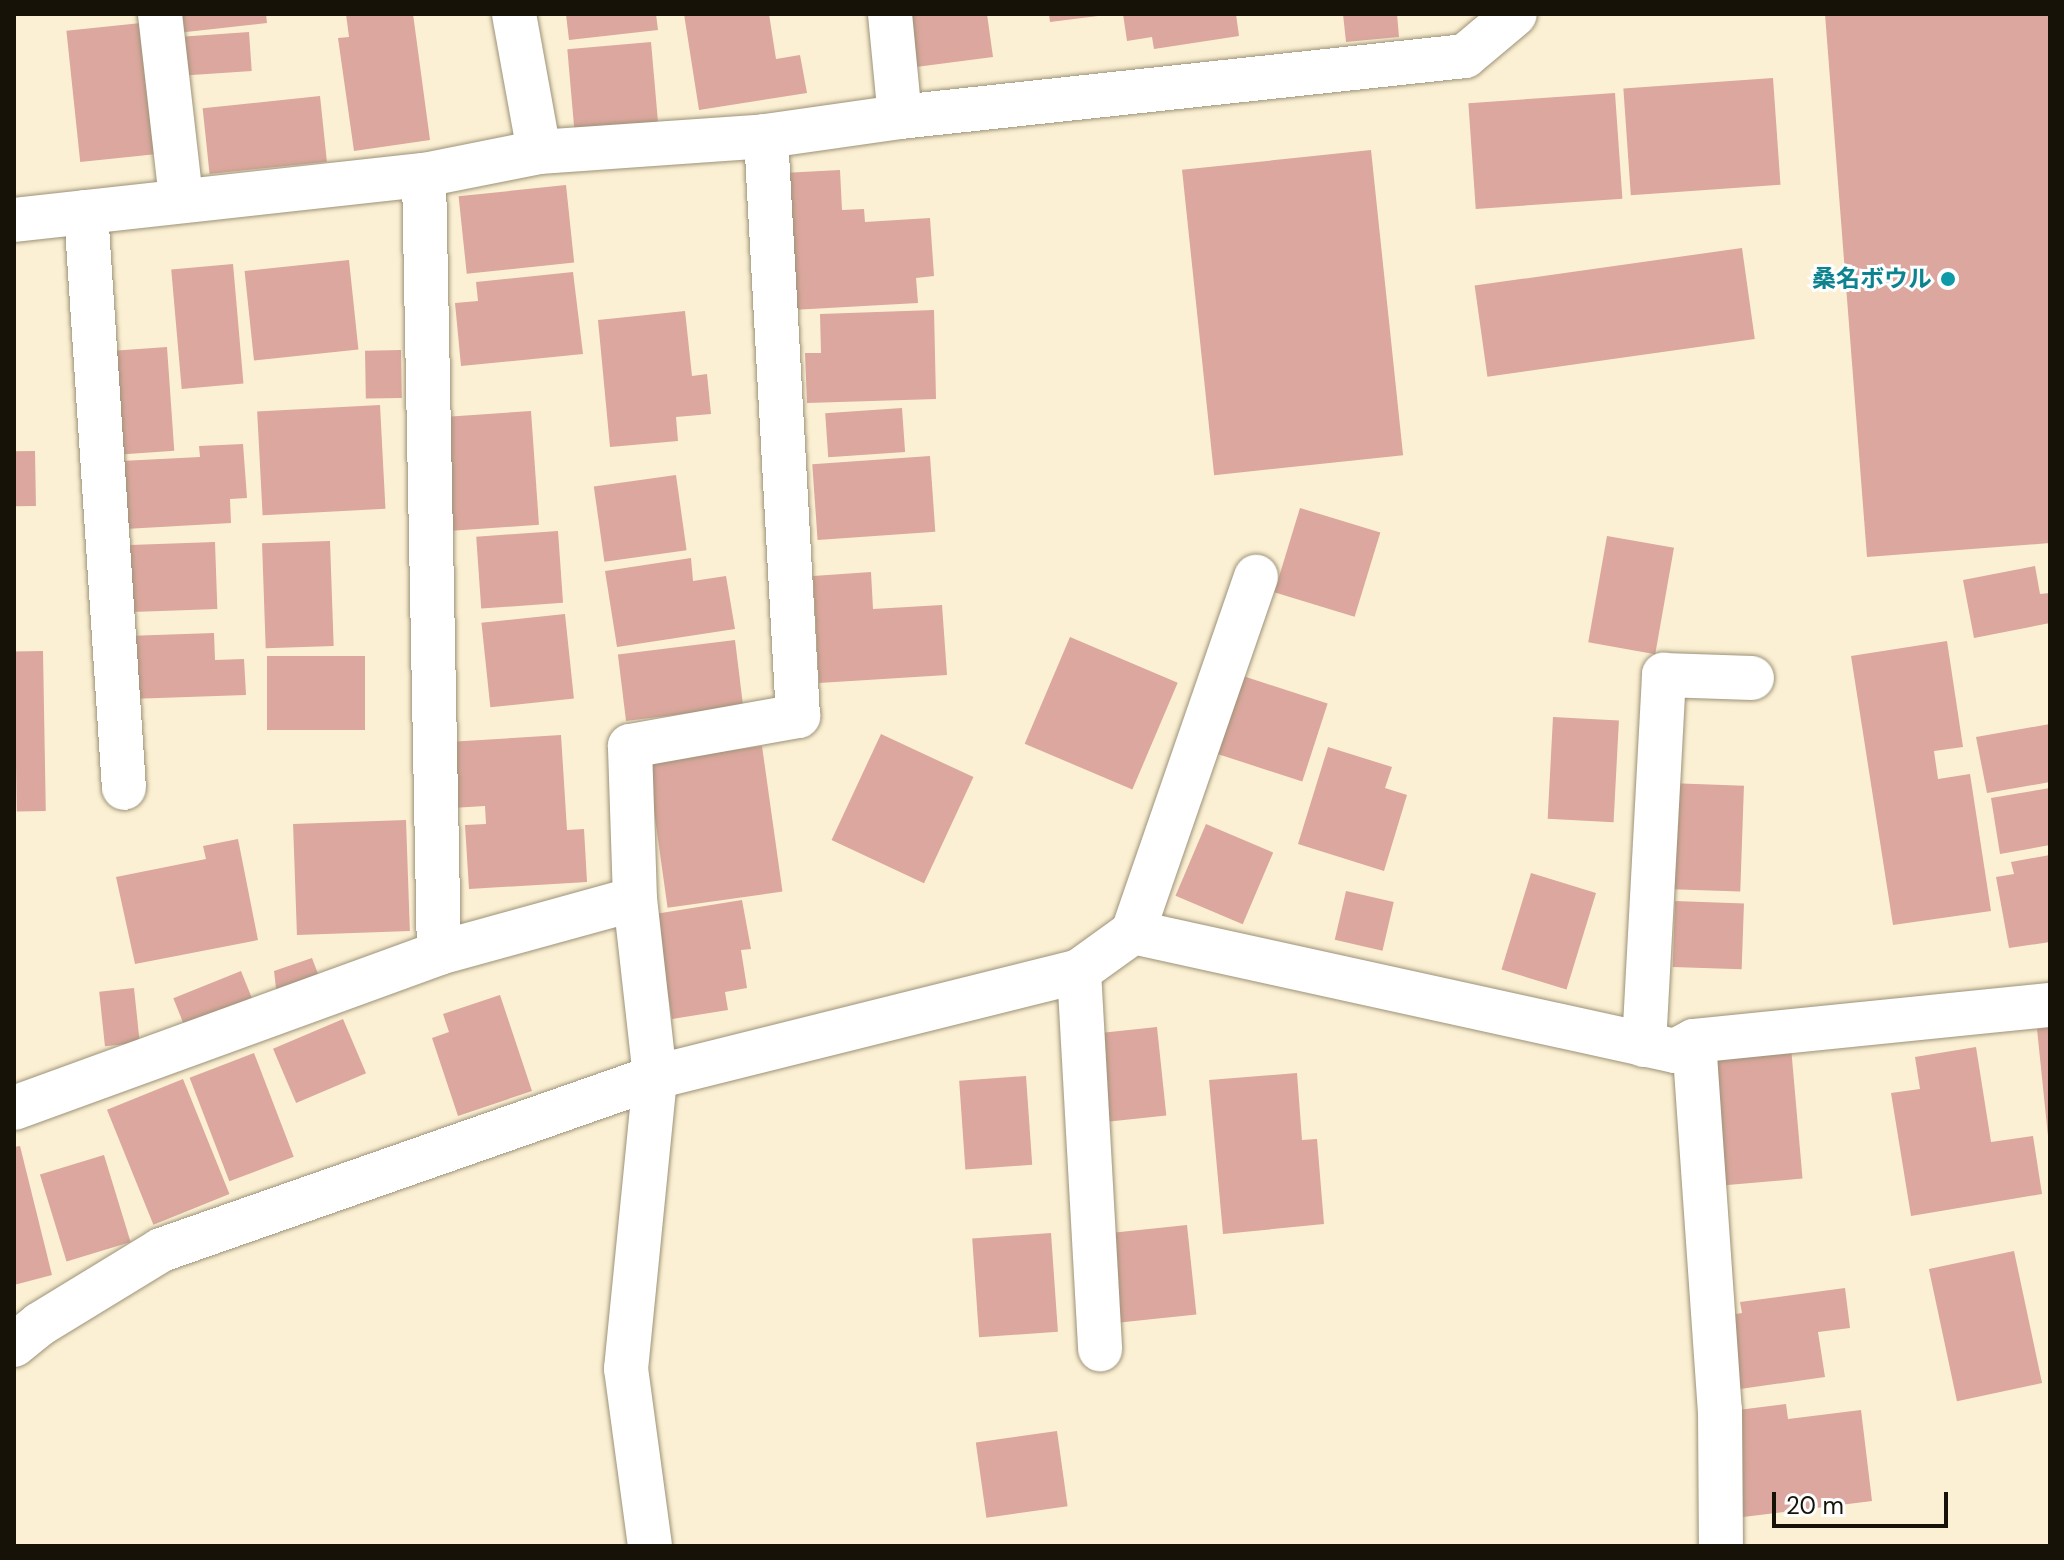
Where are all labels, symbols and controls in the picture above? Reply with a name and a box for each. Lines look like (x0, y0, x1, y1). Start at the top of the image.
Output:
place label: 桑名ボウル (1812, 265, 1932, 293)
marker: 桑名ボウル (1939, 270, 1957, 288)
scale bar (1776, 1476, 1952, 1526)
text: 20 m (1786, 1490, 1844, 1521)

